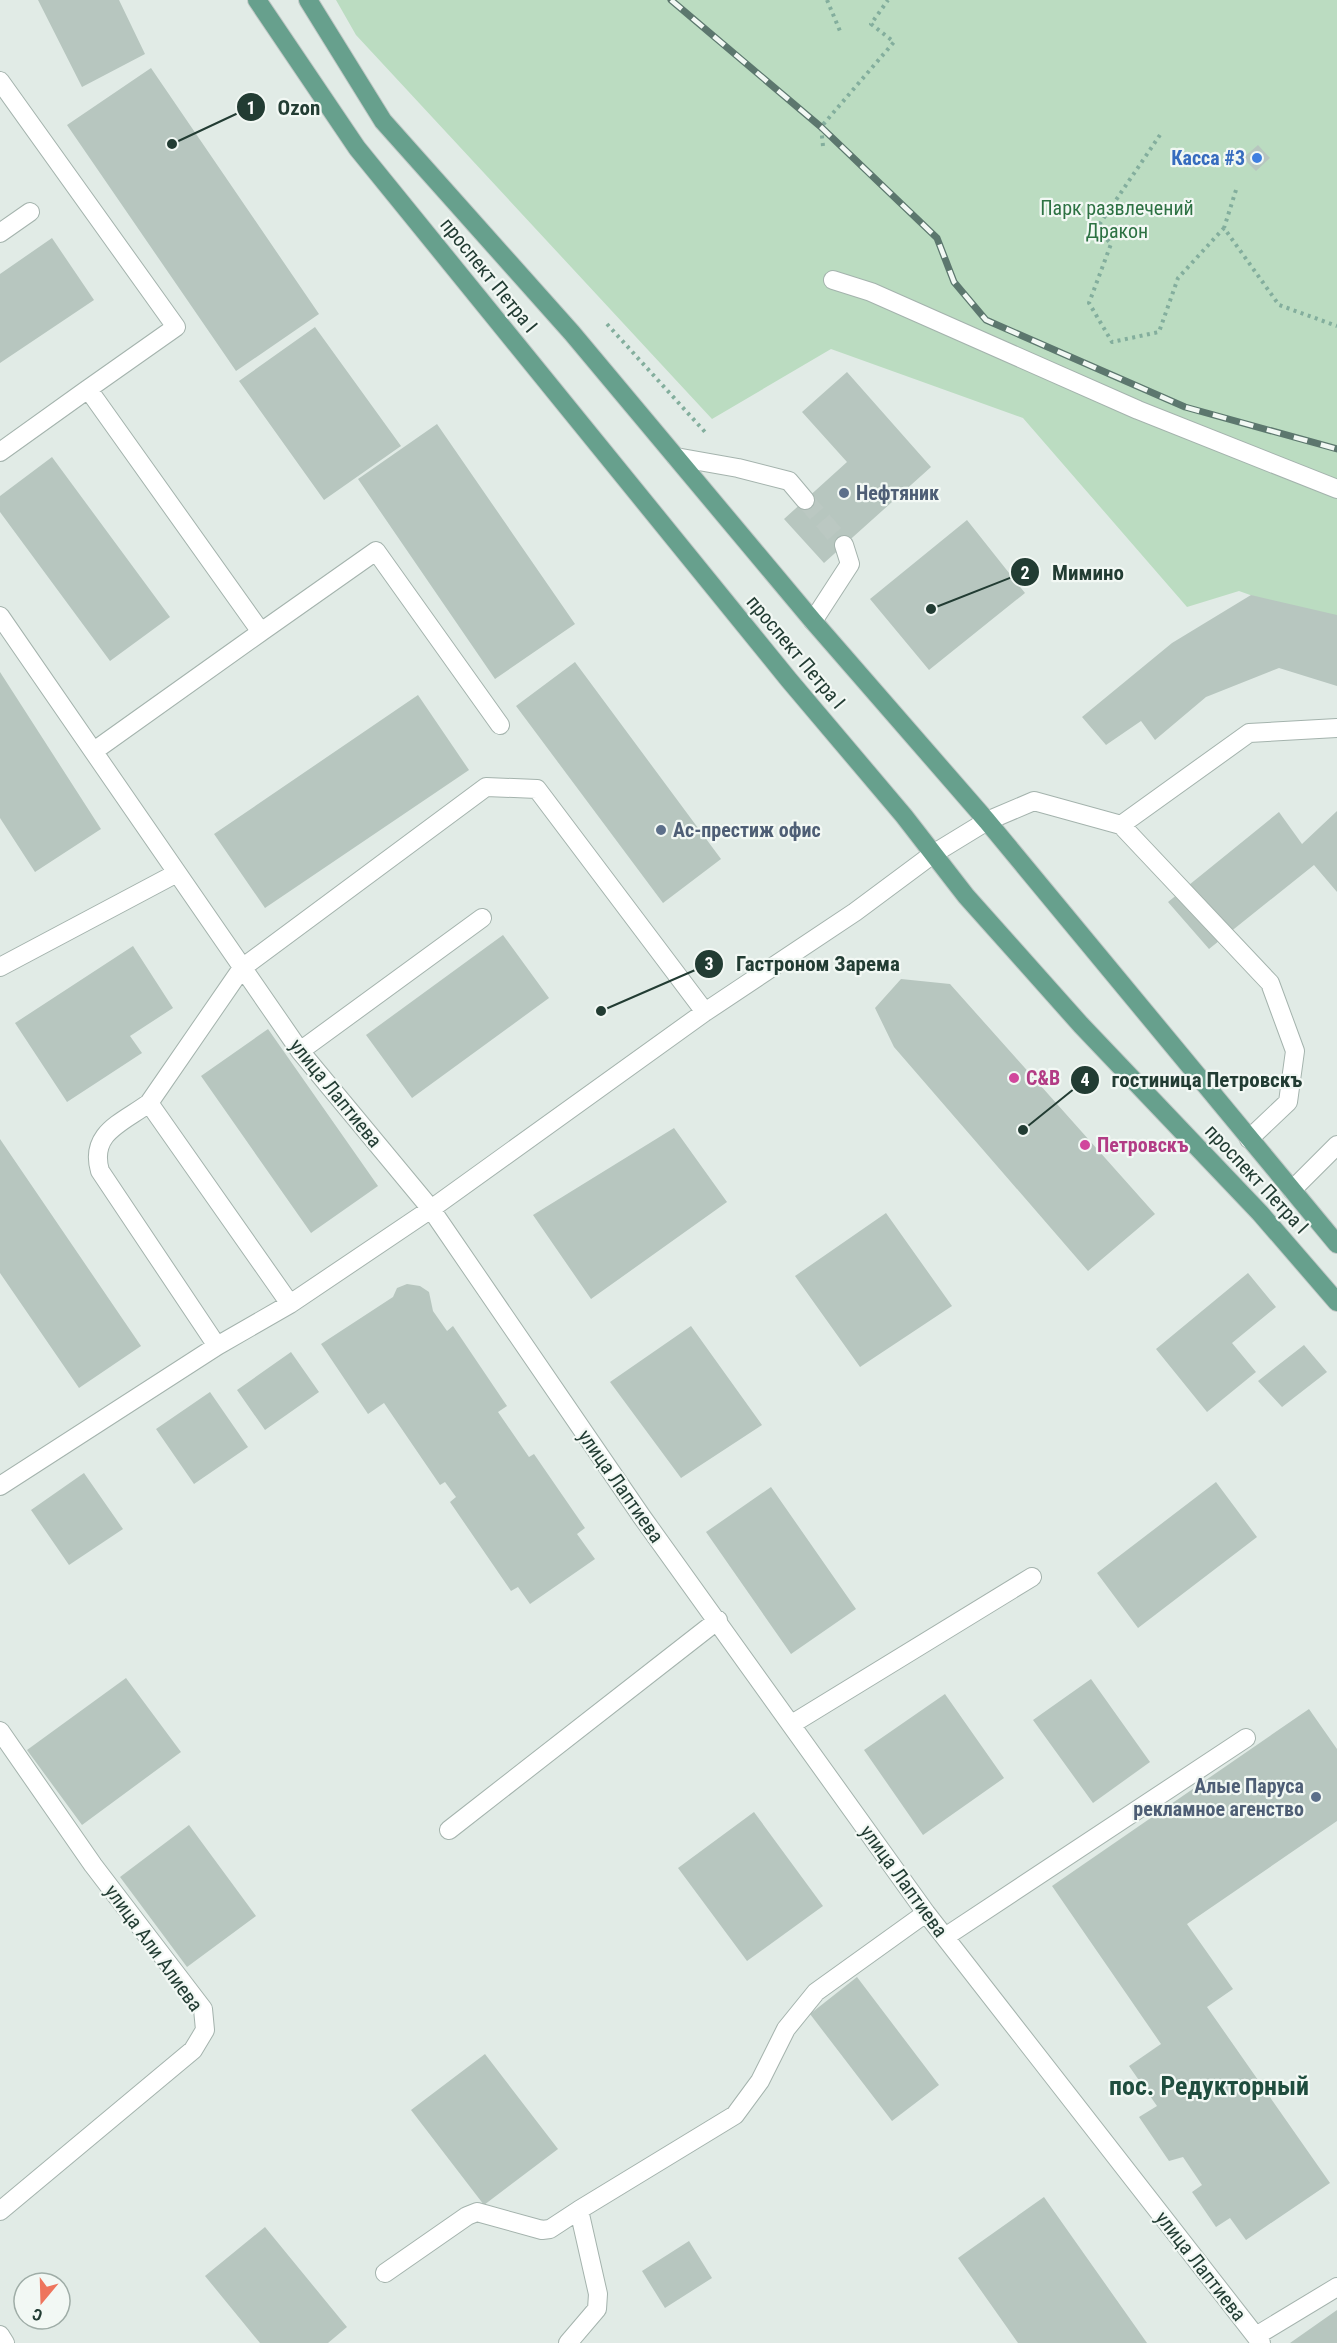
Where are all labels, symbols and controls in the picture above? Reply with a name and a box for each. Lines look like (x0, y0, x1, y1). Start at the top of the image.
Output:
callout: Ozon (236, 88, 333, 127)
text: Ozon (278, 96, 320, 120)
text: 1 (246, 97, 256, 118)
place label: Касса #3 (1171, 146, 1245, 170)
marker: Касса #3 (1250, 151, 1264, 165)
park label: Парк развлечений Дракон (1040, 196, 1194, 243)
street label: проспект Петра I (435, 213, 543, 337)
place label: Нефтяник (856, 481, 939, 505)
marker: Нефтяник (837, 486, 851, 500)
callout: Мимино (1010, 553, 1136, 592)
text: Мимино (1052, 561, 1124, 585)
text: 2 (1020, 562, 1030, 583)
street label: проспект Петра I (742, 590, 850, 714)
place label: Ас-престиж офис (673, 818, 821, 842)
marker: Ас-престиж офис (654, 823, 668, 837)
callout: Гастроном Зарема (694, 944, 912, 983)
text: Гастроном Зарема (736, 952, 900, 976)
text: 3 (704, 953, 714, 974)
street label: улица Лаптиева (285, 1034, 387, 1152)
callout: гостиница Петровскъ (1070, 1061, 1315, 1100)
place label: С&В (1026, 1066, 1060, 1090)
text: гостиница Петровскъ (1112, 1068, 1302, 1092)
text: 4 (1080, 1069, 1090, 1090)
marker: С&В (1007, 1071, 1021, 1085)
street label: проспект Петра I (1200, 1119, 1314, 1239)
place label: Петровскъ (1097, 1133, 1189, 1157)
marker: Петровскъ (1078, 1138, 1092, 1152)
street label: улица Лаптиева (573, 1425, 669, 1547)
place label: Алые Паруса рекламное агенство (1133, 1774, 1304, 1821)
marker: Алые Паруса рекламное агенство (1309, 1790, 1323, 1804)
street label: улица Лаптиева (855, 1820, 953, 1942)
street label: улица Али Алиева (100, 1880, 208, 2016)
district label: пос. Редукторный (1109, 2071, 1309, 2101)
street label: улица Лаптиева (1151, 2206, 1251, 2326)
north arrow (12, 2271, 72, 2331)
text: С (30, 2304, 45, 2325)

